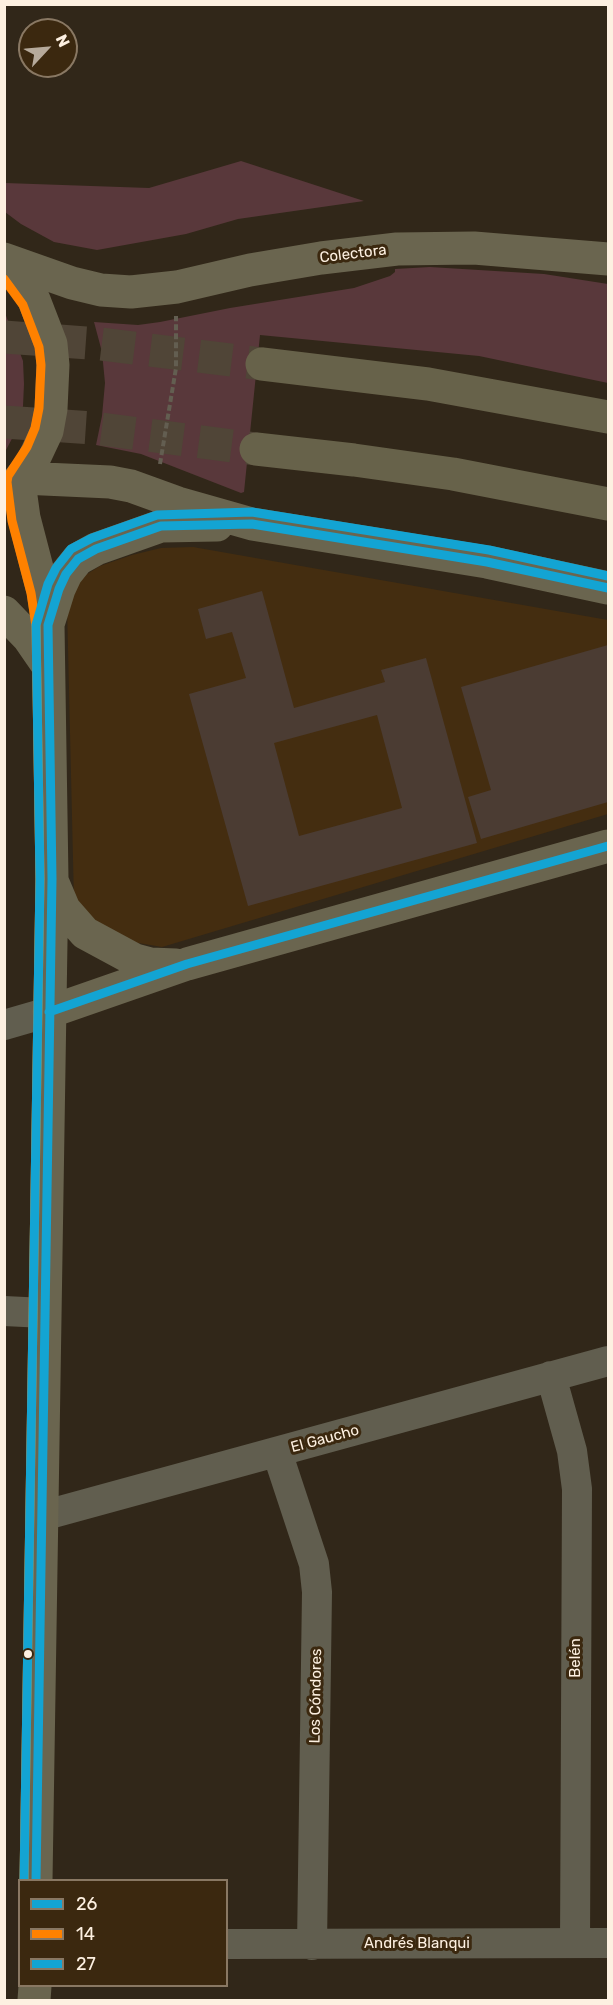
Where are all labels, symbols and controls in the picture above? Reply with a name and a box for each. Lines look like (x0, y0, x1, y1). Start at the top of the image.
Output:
north arrow (18, 18, 78, 78)
text: N (52, 31, 74, 50)
street label: Colectora (319, 241, 387, 267)
street label: El Gaucho (289, 1421, 361, 1457)
street label: Belén (567, 1638, 585, 1678)
unlabelled marker (22, 1648, 34, 1660)
street label: Los Cóndores (306, 1648, 326, 1744)
legend (18, 1879, 228, 1987)
text: 26 (76, 1893, 97, 1915)
text: 14 (76, 1923, 95, 1945)
street label: Andrés Blanqui (364, 1935, 470, 1953)
text: 27 (76, 1953, 96, 1975)

